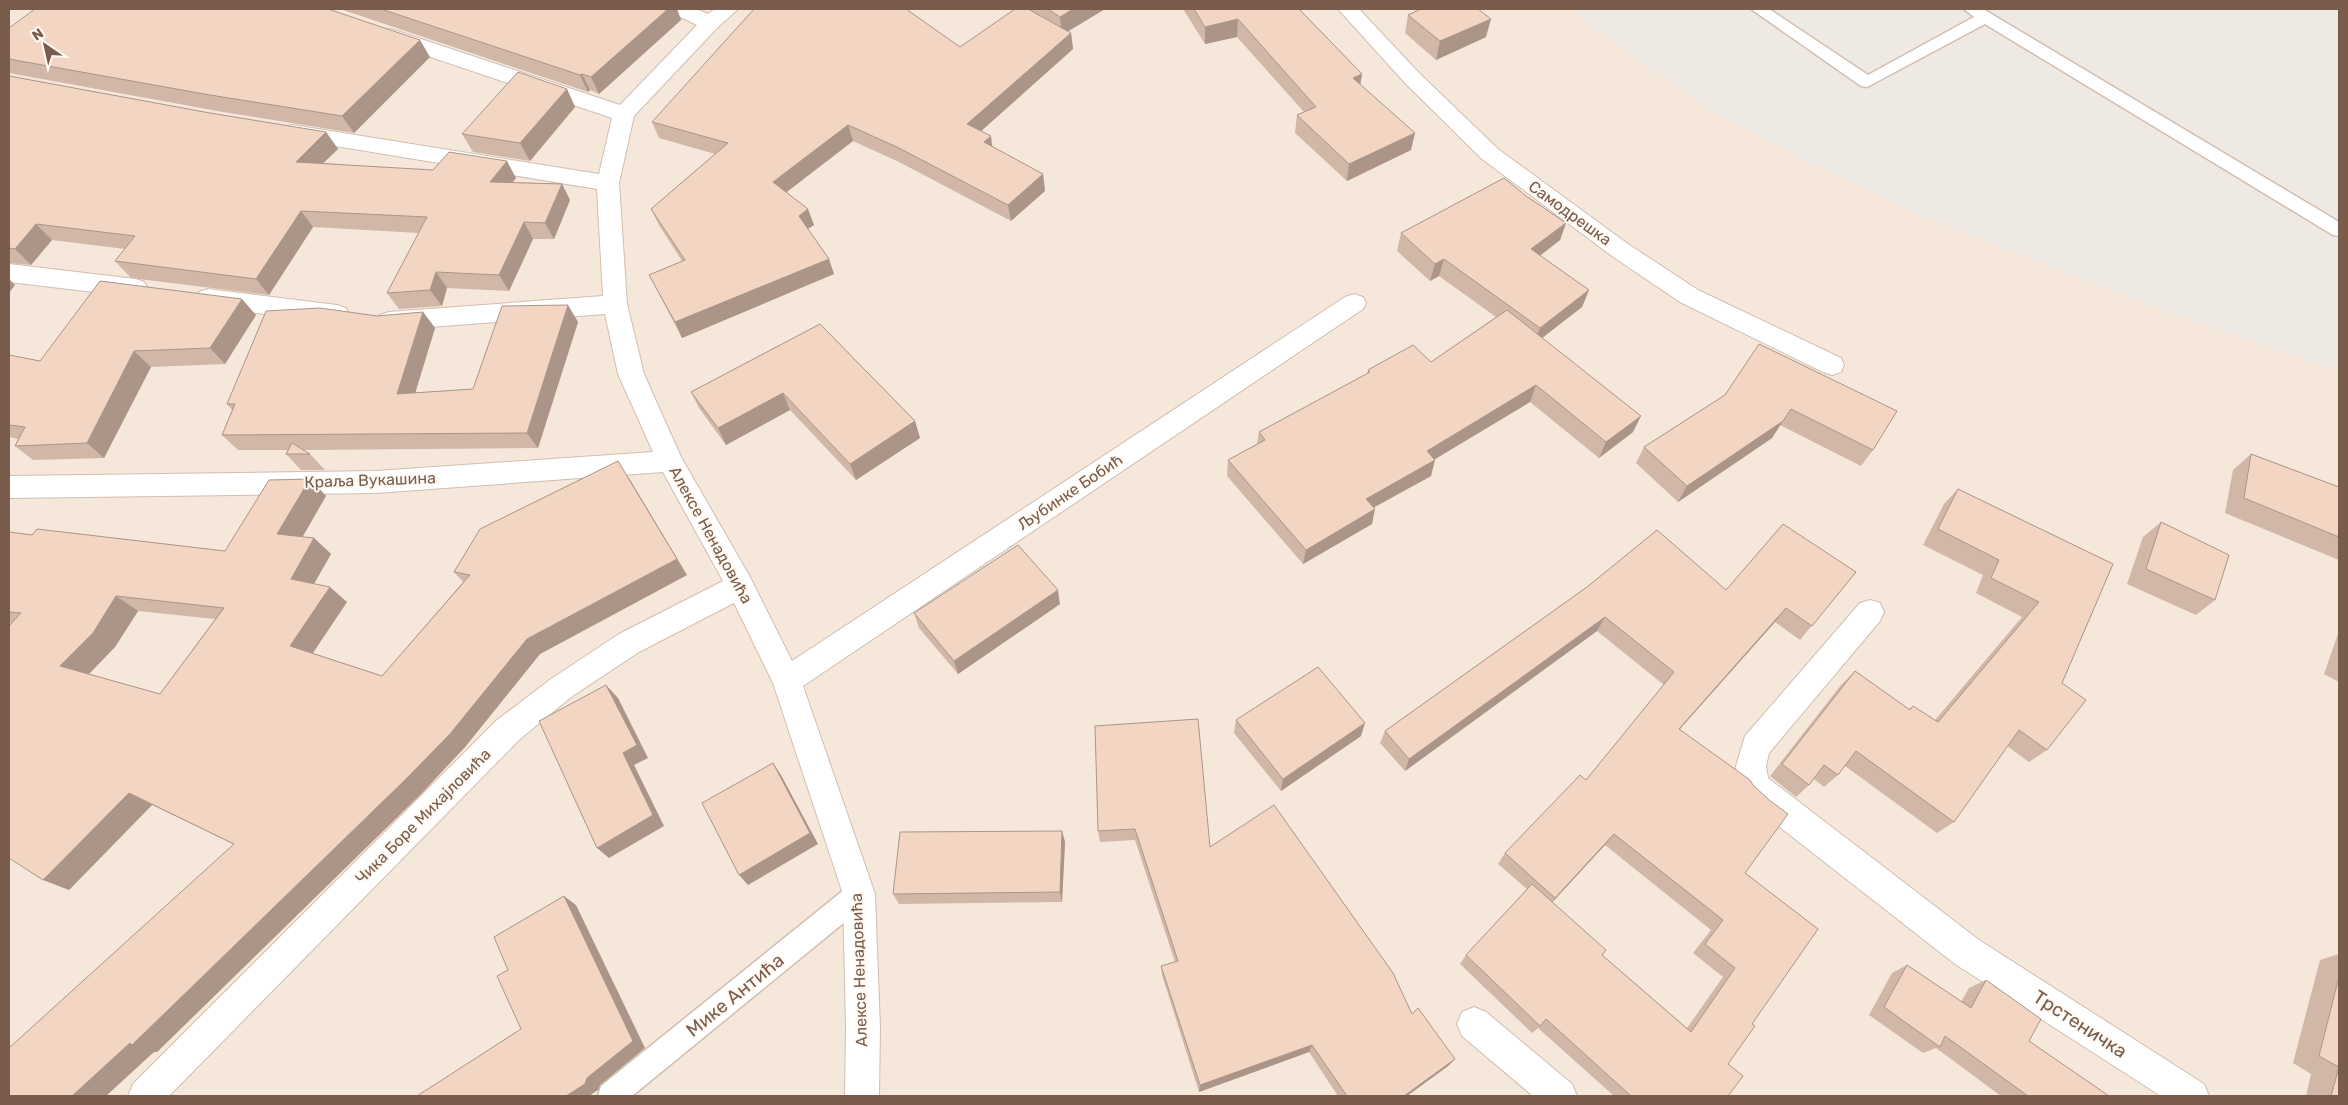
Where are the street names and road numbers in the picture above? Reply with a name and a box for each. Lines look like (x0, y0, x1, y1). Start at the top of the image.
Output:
street label: Самодрешка (1525, 177, 1615, 249)
street label: Љубинке Бобић (1014, 450, 1126, 534)
street label: Алексе Ненадовића (665, 463, 757, 607)
street label: Краља Вукашина (304, 468, 436, 492)
street label: Чика Боре Михајловића (351, 744, 495, 888)
street label: Алексе Ненадовића (847, 893, 871, 1047)
street label: Мике Антића (681, 948, 789, 1042)
street label: Трстеничка (2029, 985, 2131, 1063)

